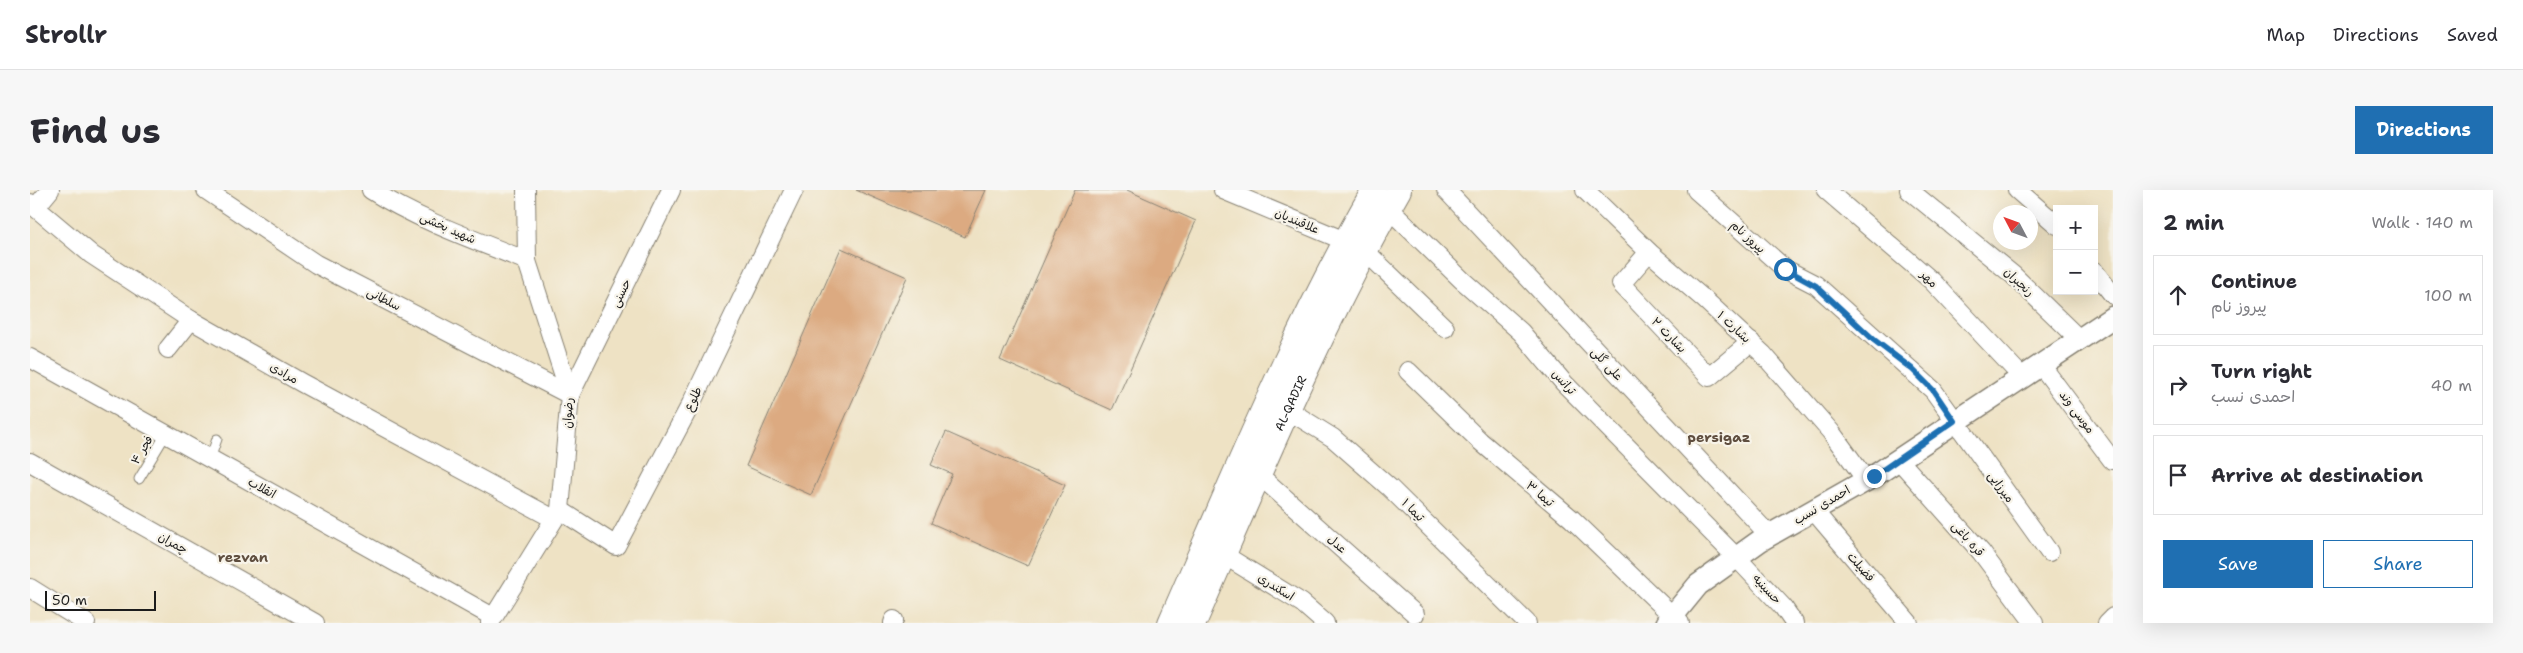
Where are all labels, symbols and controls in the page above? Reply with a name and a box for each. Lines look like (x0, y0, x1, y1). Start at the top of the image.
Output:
text: Strollr (25, 19, 107, 51)
text: Map (2267, 23, 2305, 47)
text: Directions (2333, 23, 2419, 47)
text: Saved (2447, 23, 2498, 47)
button: Directions (2355, 106, 2493, 154)
text: Find us (30, 107, 161, 154)
street label: علاقبندیان (1272, 205, 1322, 237)
north arrow (1993, 205, 2038, 250)
map controls (2053, 205, 2098, 295)
button: + (2053, 205, 2098, 250)
street label: شهید بخشی (418, 209, 478, 247)
text: 2 min (2163, 209, 2224, 237)
text: Walk · 140 m (2371, 212, 2473, 233)
street label: پیروز نام (1726, 217, 1769, 258)
button: − (2053, 250, 2098, 295)
route start (1774, 258, 1797, 281)
street label: رنجبران (2000, 264, 2038, 300)
street label: مهر (1916, 266, 1941, 291)
text: Continue (2211, 269, 2297, 294)
street label: حسنی (607, 276, 635, 310)
icon: ahead (2164, 281, 2192, 309)
street label: سلطانی (364, 284, 404, 314)
text: 100 m (2424, 285, 2472, 306)
text: پیروز نام (2211, 296, 2267, 317)
street label: بشارت ۱ (1714, 307, 1754, 347)
street label: بشارت ۲ (1648, 314, 1690, 356)
street label: علی گلی (1588, 344, 1626, 384)
street label: مرادی (267, 359, 301, 387)
text: Turn right (2211, 359, 2312, 384)
street label: ترانس (1548, 366, 1580, 398)
icon: right (2164, 371, 2192, 399)
street label: AL-QADIR (1271, 373, 1310, 434)
text: 40 m (2430, 375, 2472, 396)
street label: طلوع (680, 384, 707, 415)
text: احمدی نسب (2211, 386, 2295, 407)
street label: موسی وند (2056, 387, 2098, 437)
street label: رضوان (559, 397, 577, 429)
district label: persigaz (1688, 428, 1751, 446)
street label: فجر ۴ (127, 433, 157, 467)
icon: arrive (2164, 461, 2192, 489)
text: Arrive at destination (2211, 463, 2423, 488)
route end (1863, 465, 1886, 488)
street label: میرزایی (1984, 468, 2018, 506)
street label: انقلاب (245, 474, 279, 502)
street label: تیما ۳ (1523, 478, 1558, 511)
street label: احمدی نسب (1791, 482, 1853, 528)
street label: تیما ۱ (1398, 495, 1428, 525)
street label: قره باغی (1948, 518, 1988, 560)
street label: چمران (155, 528, 191, 558)
street label: عدل (1324, 531, 1350, 557)
button: Save (2163, 540, 2313, 588)
button: Share (2323, 540, 2473, 588)
district label: rezvan (218, 548, 268, 566)
street label: فضیلت (1844, 549, 1878, 585)
street label: اسکندری (1255, 570, 1297, 604)
street label: حسینیه (1749, 571, 1785, 607)
scale bar (45, 588, 156, 611)
text: 50 m (52, 591, 87, 609)

